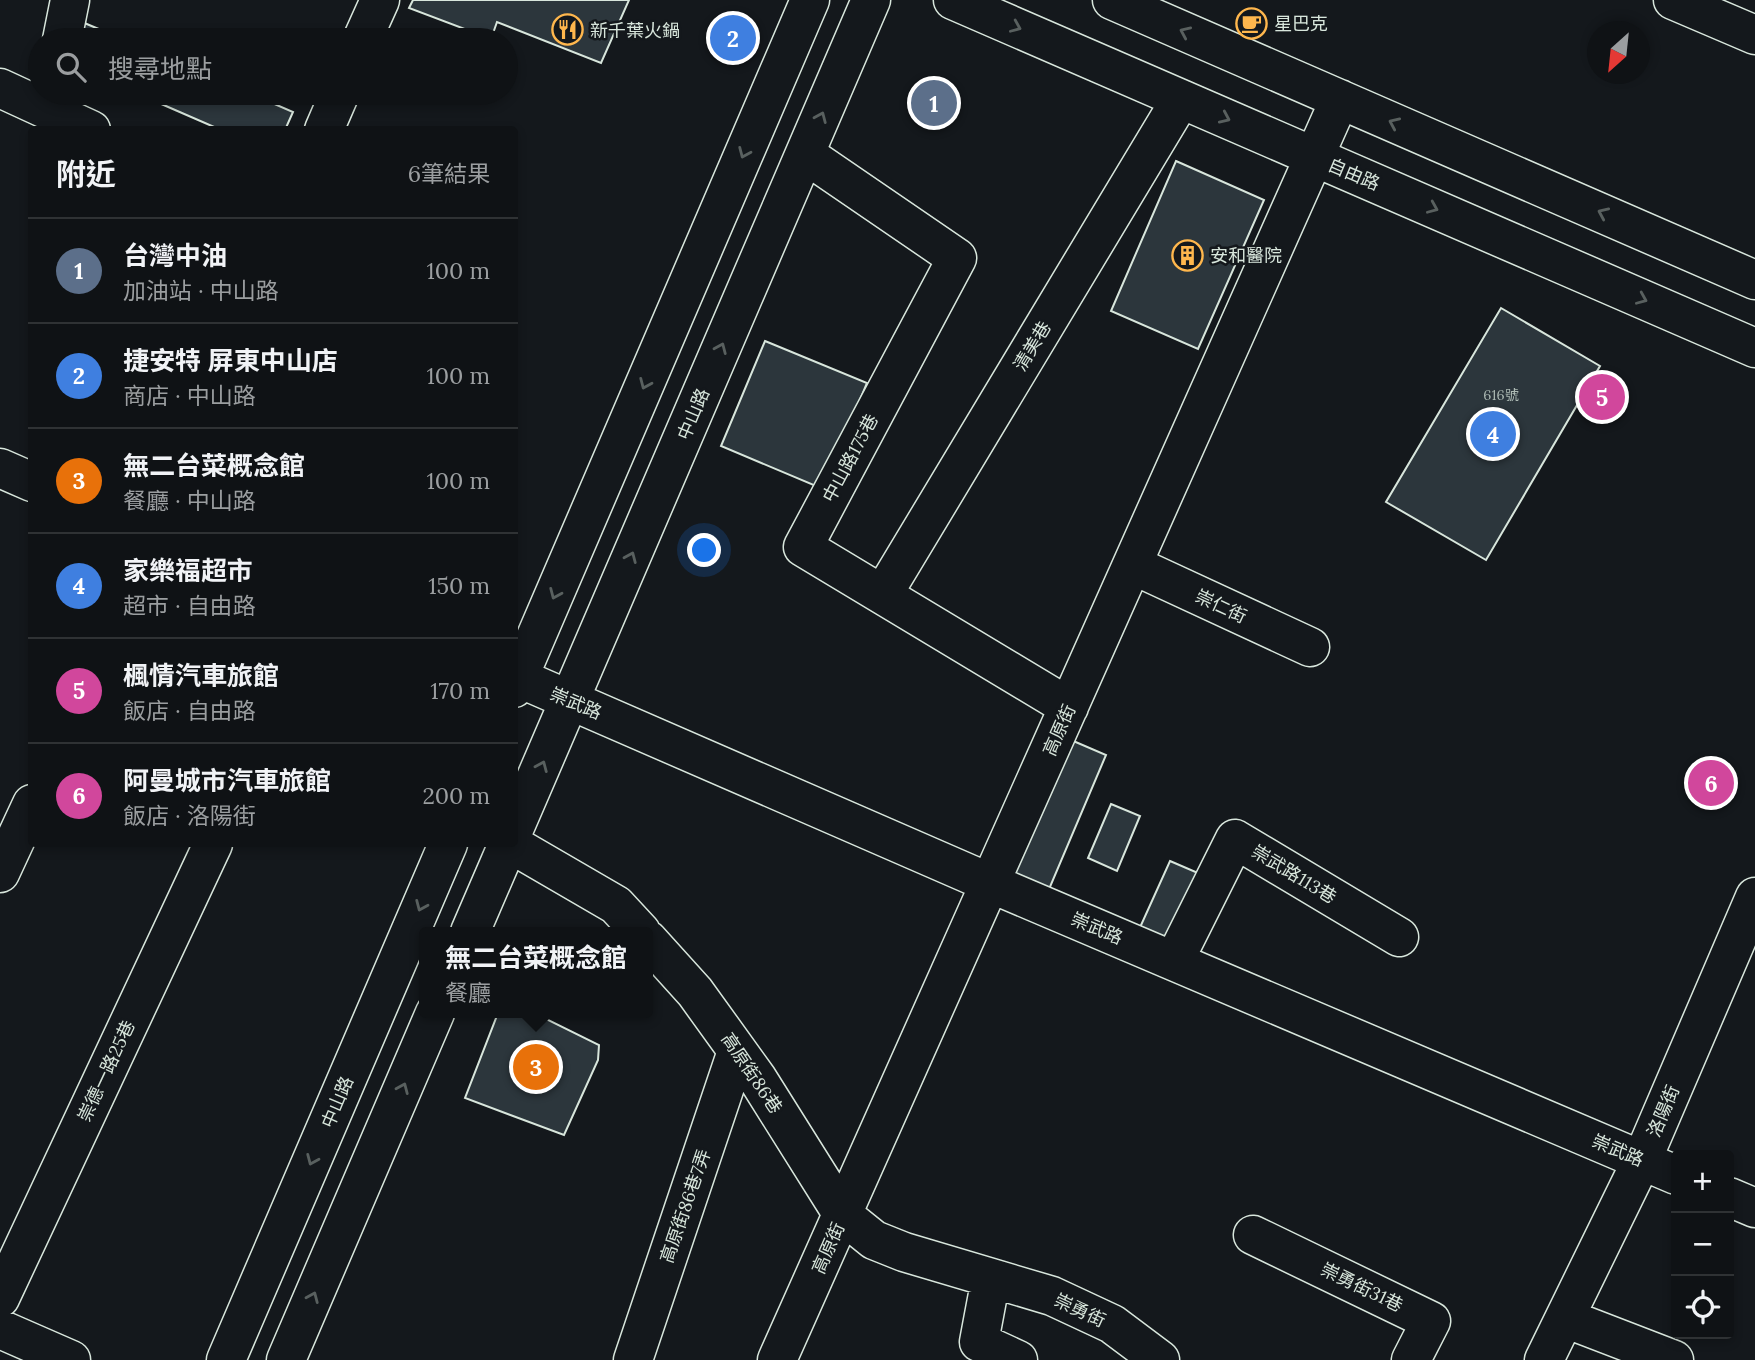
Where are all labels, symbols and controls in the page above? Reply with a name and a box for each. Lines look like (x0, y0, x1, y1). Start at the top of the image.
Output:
cafe icon: 星巴克 (1234, 6, 1268, 40)
pin: 2 (710, 12, 756, 64)
place label: 星巴克 (1274, 12, 1328, 35)
restaurant icon: 新千葉火鍋 (550, 13, 584, 47)
place label: 新千葉火鍋 (590, 19, 680, 42)
one-way arrow (1009, 19, 1021, 33)
north arrow (1587, 21, 1650, 84)
one-way arrow (1180, 26, 1193, 40)
search box (28, 28, 518, 105)
icon: search (52, 48, 90, 86)
text: 搜尋地點 (108, 52, 212, 85)
pin: 1 (911, 77, 957, 129)
one-way arrow (1217, 110, 1230, 124)
one-way arrow (813, 111, 827, 124)
one-way arrow (1389, 117, 1401, 131)
one-way arrow (738, 146, 752, 158)
street label: 自由路 (1325, 153, 1383, 195)
text: 附近 (56, 155, 116, 193)
text: 6筆結果 (408, 159, 490, 188)
one-way arrow (1426, 200, 1438, 214)
one-way arrow (1597, 208, 1609, 222)
building icon: 安和醫院 (1170, 238, 1204, 272)
text: 台灣中油 (123, 239, 227, 272)
place label: 安和醫院 (1210, 244, 1282, 267)
text: 1 (74, 256, 84, 285)
text: 100 m (426, 256, 490, 285)
text: 加油站 · 中山路 (123, 276, 279, 305)
one-way arrow (1635, 291, 1647, 305)
street label: 清美巷 (1008, 317, 1056, 375)
one-way arrow (713, 343, 727, 355)
text: 捷安特 屏東中山店 (123, 344, 338, 377)
text: 2 (73, 361, 85, 390)
text: 100 m (426, 361, 490, 390)
pin: 5 (1579, 371, 1625, 423)
one-way arrow (639, 377, 653, 390)
text: 商店 · 中山路 (123, 381, 256, 410)
street label: 中山路 (672, 385, 714, 443)
house number: 616號 (1483, 386, 1519, 404)
pin: 4 (1470, 408, 1516, 460)
street label: 中山路175巷 (817, 410, 883, 506)
text: 無二台菜概念館 (123, 449, 305, 482)
text: 3 (73, 466, 85, 495)
text: 100 m (426, 466, 490, 495)
text: 餐廳 · 中山路 (123, 486, 256, 515)
your location (687, 533, 721, 567)
one-way arrow (623, 552, 637, 564)
text: 家樂福超市 (123, 554, 253, 587)
text: 4 (73, 571, 85, 600)
text: 150 m (428, 571, 490, 600)
street label: 崇仁街 (1192, 584, 1250, 628)
one-way arrow (549, 586, 563, 599)
text: 超市 · 自由路 (123, 591, 256, 620)
text: 楓情汽車旅館 (123, 659, 279, 692)
text: 5 (73, 676, 85, 705)
text: 170 m (430, 676, 490, 705)
street label: 崇武路 (547, 682, 605, 724)
text: 飯店 · 自由路 (123, 696, 256, 725)
street label: 高原街 (1038, 701, 1080, 759)
pin: 6 (1688, 757, 1734, 809)
one-way arrow (533, 761, 547, 773)
text: 阿曼城市汽車旅館 (123, 764, 331, 797)
text: 6 (72, 781, 86, 810)
text: 200 m (422, 781, 490, 810)
text: 飯店 · 洛陽街 (123, 801, 256, 830)
street label: 崇武路113巷 (1247, 840, 1341, 908)
one-way arrow (415, 899, 429, 911)
street label: 崇武路 (1068, 907, 1126, 949)
popup (419, 927, 653, 1018)
text: 無二台菜概念館 (445, 941, 627, 974)
text: 餐廳 (445, 978, 491, 1007)
street label: 崇德一路25巷 (72, 1017, 140, 1125)
street label: 高原街86巷 (717, 1028, 787, 1118)
pin: 3 (513, 1041, 559, 1093)
street label: 中山路 (316, 1073, 358, 1131)
street label: 洛陽街 (1642, 1082, 1684, 1140)
one-way arrow (395, 1083, 409, 1096)
street label: 崇武路 (1589, 1129, 1647, 1171)
street label: 高原街86巷7弄 (655, 1146, 715, 1266)
map controls (1671, 1150, 1734, 1339)
button: + (1671, 1150, 1734, 1213)
one-way arrow (306, 1153, 320, 1165)
button: − (1671, 1213, 1734, 1276)
street label: 高原街 (807, 1219, 849, 1277)
street label: 崇勇街31巷 (1317, 1257, 1407, 1317)
button: locate (1671, 1276, 1734, 1339)
street label: 崇勇街 (1051, 1288, 1109, 1332)
one-way arrow (305, 1292, 319, 1305)

